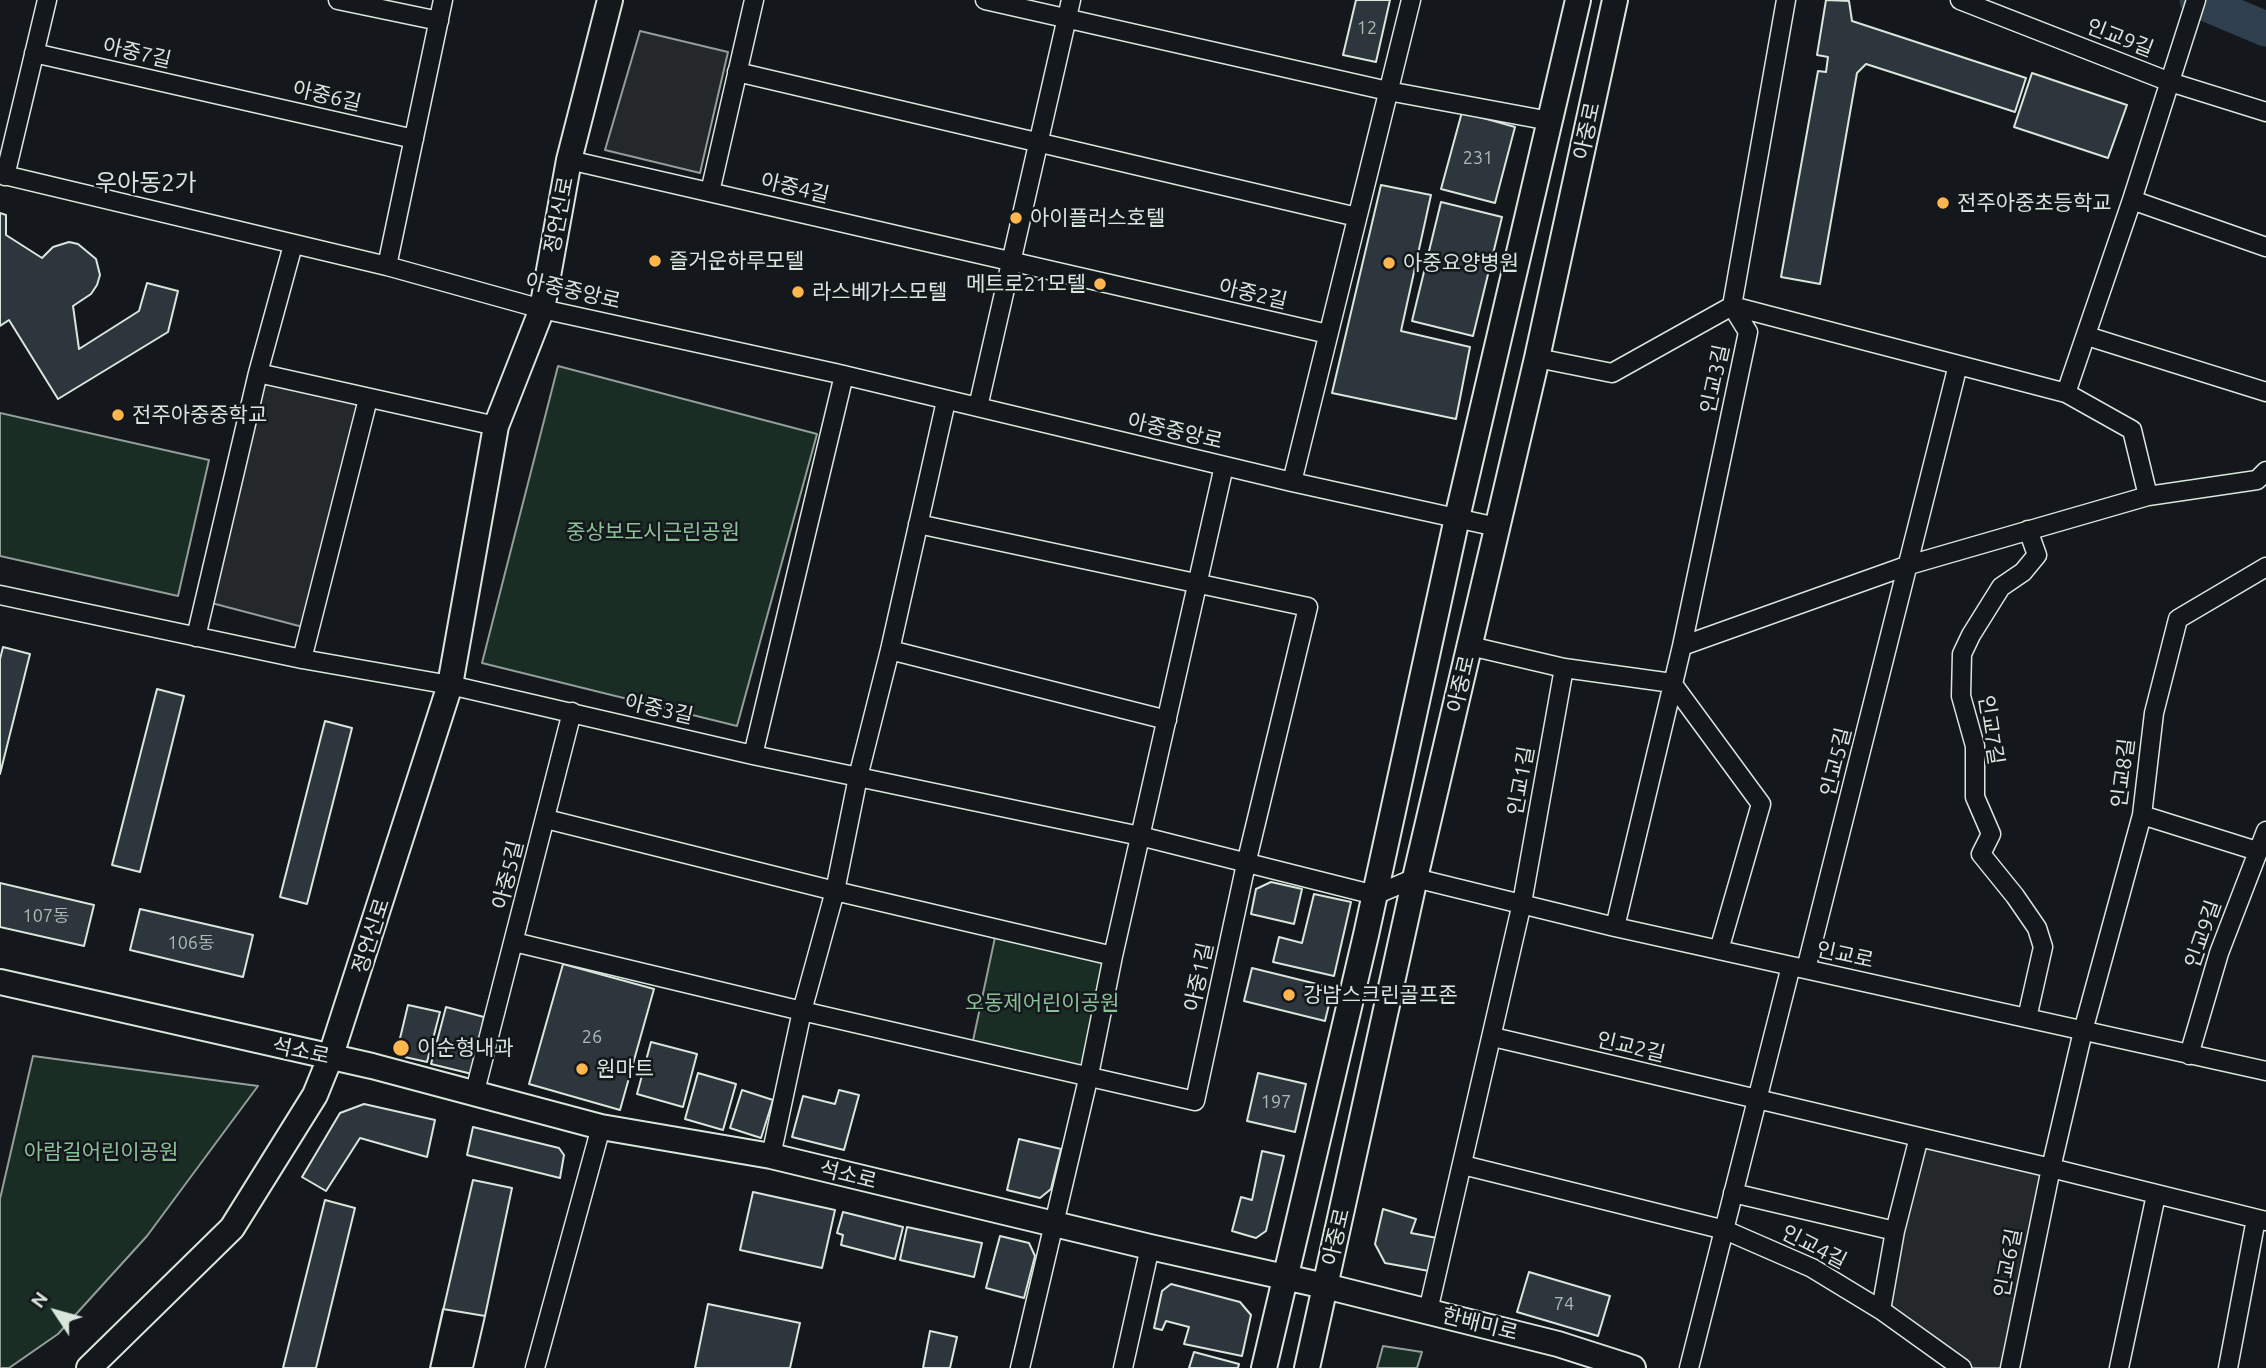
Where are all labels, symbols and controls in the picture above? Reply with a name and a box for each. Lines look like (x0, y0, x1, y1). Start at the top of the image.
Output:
street label: 인교9길 (2083, 14, 2157, 62)
house number: 12 (1357, 17, 1377, 39)
street label: 아중7길 (100, 33, 174, 73)
street label: 아중6길 (290, 76, 364, 116)
street label: 아중로 (1569, 100, 1605, 162)
house number: 231 (1463, 147, 1493, 169)
street label: 아중4길 (758, 168, 832, 208)
district label: 우아동2가 (95, 169, 197, 197)
street label: 정언신로 (539, 175, 579, 255)
place label: 전주아중초등학교 (1957, 190, 2112, 216)
marker: 전주아중초등학교 (1935, 195, 1951, 211)
place label: 아이플러스호텔 (1030, 205, 1165, 231)
marker: 아이플러스호텔 (1008, 210, 1024, 226)
place label: 즐거운하루모텔 (669, 248, 804, 274)
place label: 아중요양병원 (1403, 250, 1519, 276)
marker: 즐거운하루모텔 (647, 253, 663, 269)
marker: 아중요양병원 (1381, 255, 1397, 271)
street label: 아중중앙로 (523, 268, 623, 314)
place label: 메트로21모텔 (966, 271, 1086, 297)
street label: 아중2길 (1216, 274, 1290, 314)
marker: 메트로21모텔 (1092, 276, 1108, 292)
place label: 라스베가스모텔 (812, 279, 947, 305)
marker: 라스베가스모텔 (790, 284, 806, 300)
street label: 인교3길 (1695, 342, 1735, 416)
place label: 전주아중중학교 (132, 402, 267, 428)
marker: 전주아중중학교 (110, 407, 126, 423)
street label: 아중중앙로 (1125, 408, 1225, 454)
park label: 중상보도시근린공원 (566, 519, 740, 545)
street label: 아중로 (1442, 653, 1480, 715)
street label: 아중3길 (622, 689, 696, 729)
street label: 인교7길 (1973, 694, 2009, 766)
street label: 인교5길 (1815, 725, 1857, 799)
street label: 인교8길 (2106, 737, 2140, 809)
street label: 인교1길 (1503, 744, 1539, 818)
street label: 아중5길 (487, 838, 529, 912)
street label: 정언신로 (347, 895, 395, 977)
street label: 인교9길 (2180, 897, 2226, 971)
house number: 107동 (22, 905, 70, 927)
house number: 106동 (167, 932, 215, 954)
street label: 인교로 (1814, 937, 1876, 973)
street label: 아중1길 (1179, 940, 1219, 1014)
place label: 강남스크린골프존 (1303, 982, 1458, 1008)
marker: 강남스크린골프존 (1281, 987, 1297, 1003)
park label: 오동제어린이공원 (965, 990, 1119, 1016)
house number: 26 (582, 1026, 602, 1048)
street label: 인교2길 (1594, 1027, 1668, 1067)
street label: 석소로 (270, 1033, 332, 1069)
place label: 이순형내과 (417, 1035, 514, 1061)
marker: 이순형내과 (391, 1038, 411, 1058)
place label: 원마트 (596, 1056, 654, 1082)
marker: 원마트 (574, 1061, 590, 1077)
house number: 197 (1261, 1091, 1291, 1113)
park label: 아람길어린이공원 (24, 1139, 178, 1165)
street label: 석소로 (817, 1156, 879, 1194)
street label: 아중로 (1317, 1206, 1355, 1268)
street label: 인교4길 (1777, 1220, 1851, 1274)
street label: 인교6길 (1989, 1226, 2027, 1300)
north arrow (21, 1277, 91, 1347)
text: N (26, 1287, 52, 1312)
house number: 74 (1554, 1293, 1574, 1315)
street label: 한배미로 (1439, 1302, 1521, 1346)

